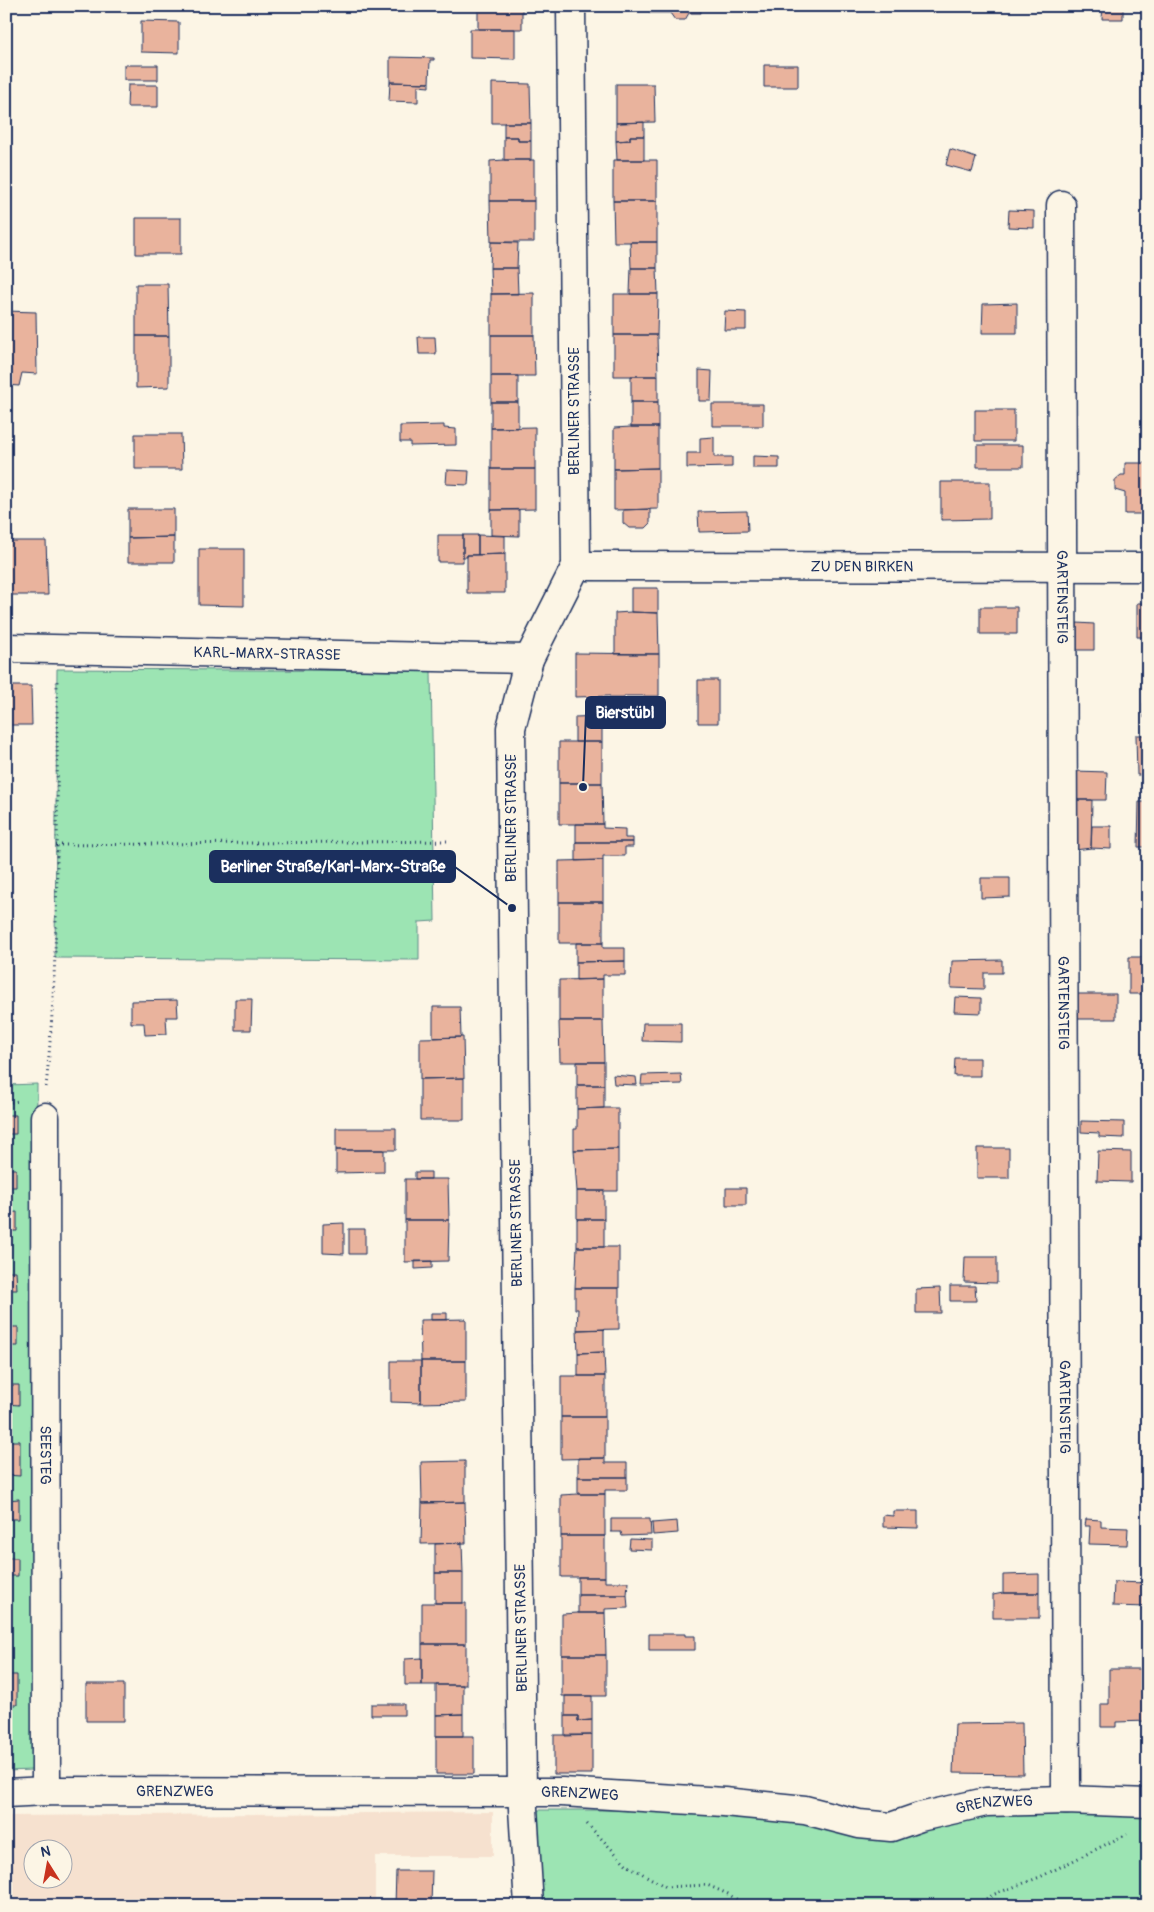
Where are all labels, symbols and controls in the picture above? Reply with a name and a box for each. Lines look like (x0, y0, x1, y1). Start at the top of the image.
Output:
street label: BERLINER STRASSE (565, 347, 584, 475)
street label: GARTENSTEIG (1052, 550, 1071, 644)
street label: ZU DEN BIRKEN (810, 557, 914, 577)
street label: KARL-MARX-STRASSE (193, 643, 341, 665)
callout: Bierstübl (586, 697, 665, 728)
text: Bierstübl (595, 703, 655, 723)
street label: BERLINER STRASSE (502, 754, 521, 882)
callout: Berliner Straße/Karl-Marx-Straße (210, 851, 455, 882)
text: Berliner Straße/Karl-Marx-Straße (220, 857, 447, 877)
street label: GARTENSTEIG (1053, 956, 1073, 1050)
street label: BERLINER STRASSE (506, 1158, 527, 1287)
street label: GARTENSTEIG (1055, 1360, 1074, 1454)
street label: SEESTEG (35, 1425, 55, 1485)
street label: BERLINER STRASSE (511, 1563, 532, 1692)
street label: GRENZWEG (136, 1782, 214, 1801)
street label: GRENZWEG (541, 1783, 619, 1805)
street label: GRENZWEG (954, 1792, 1033, 1819)
north arrow (22, 1840, 72, 1890)
text: N (39, 1842, 52, 1861)

